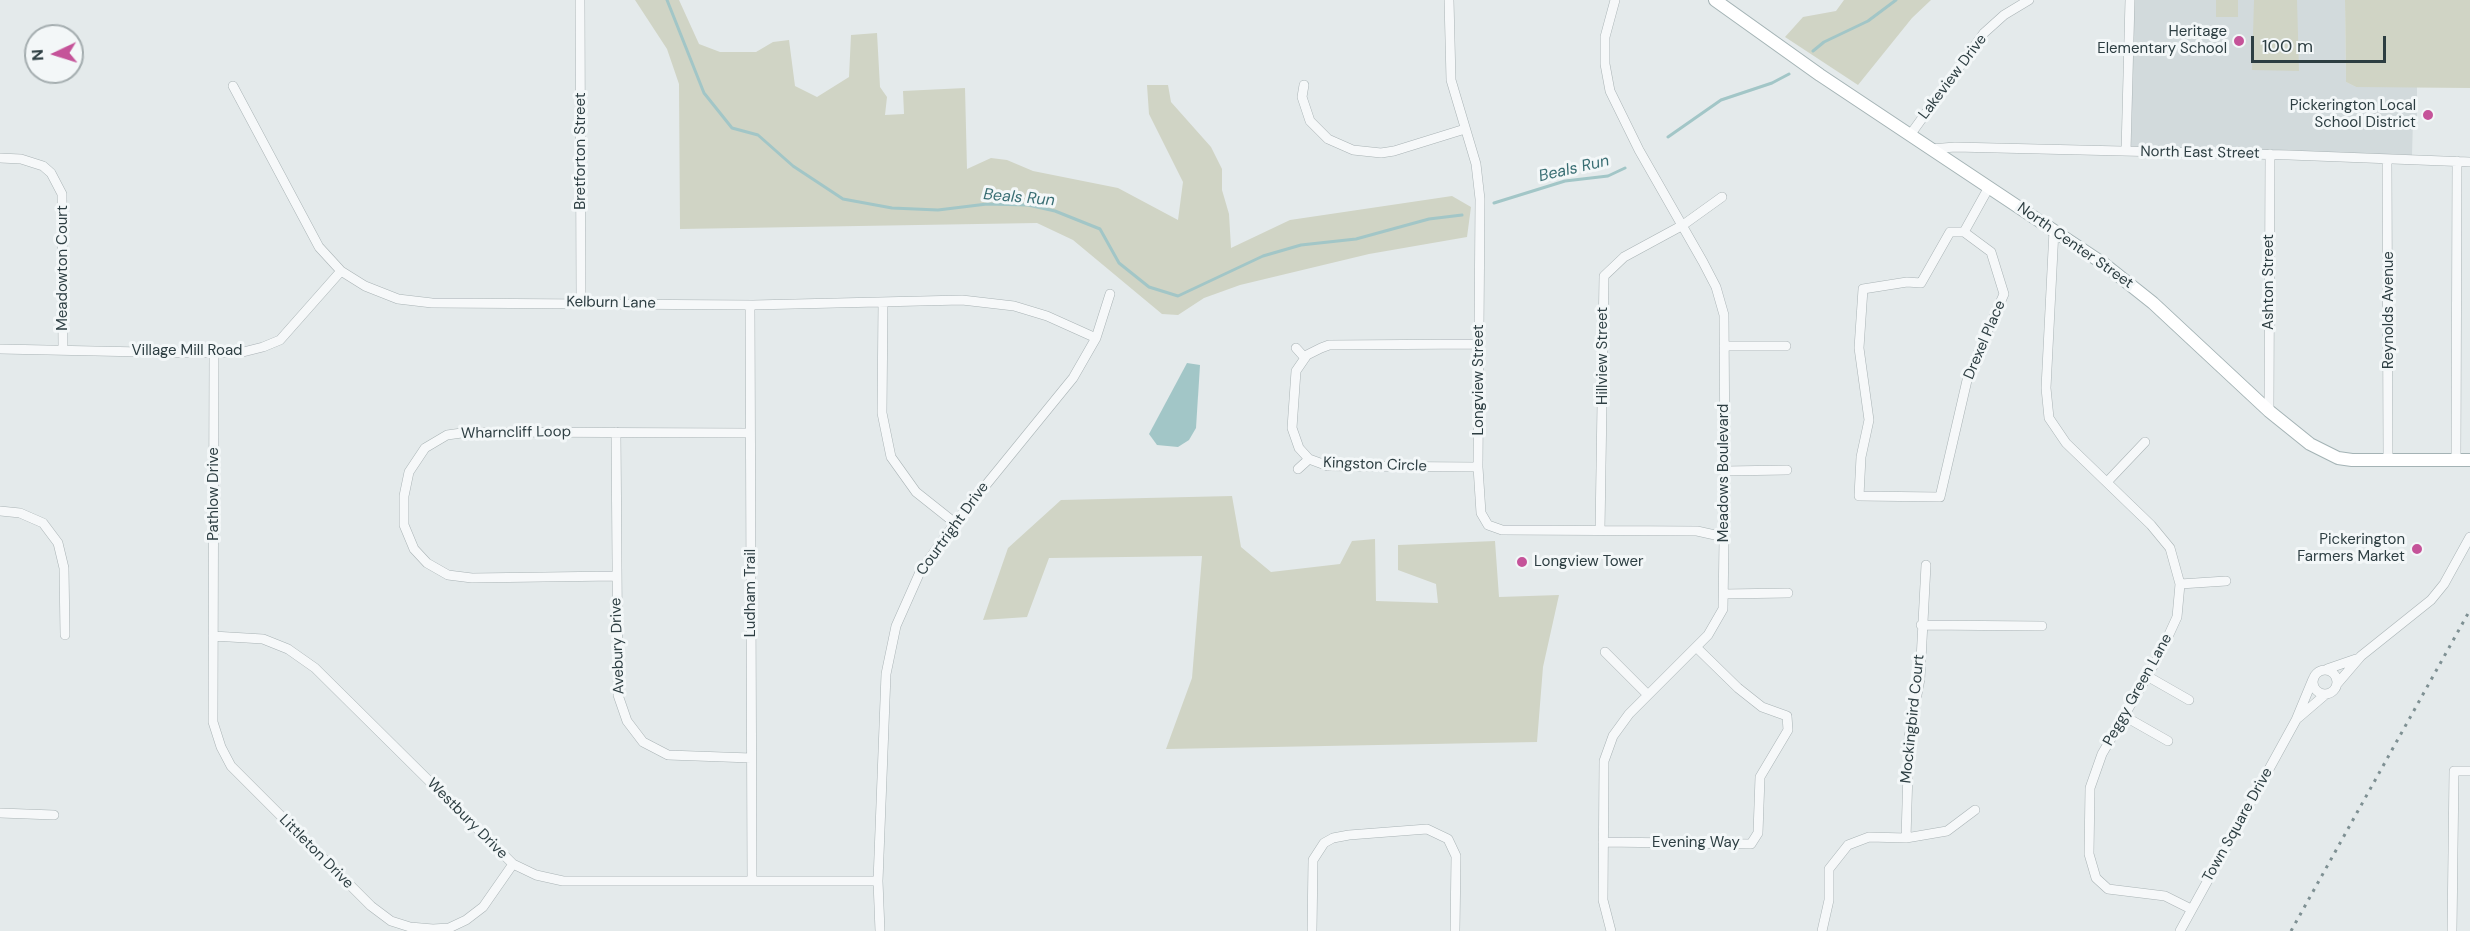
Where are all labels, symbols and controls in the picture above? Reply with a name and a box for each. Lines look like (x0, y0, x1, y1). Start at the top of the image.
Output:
place label: Heritage Elementary School (2097, 23, 2227, 58)
north arrow (24, 24, 84, 84)
scale bar (2254, 24, 2389, 62)
street label: Lakeview Drive (1915, 31, 1991, 123)
marker: Heritage Elementary School (2232, 34, 2246, 48)
text: 100 m (2262, 34, 2313, 58)
text: N (27, 49, 48, 62)
street label: Bretforton Street (572, 92, 590, 210)
place label: Pickerington Local School District (2290, 97, 2416, 132)
marker: Pickerington Local School District (2421, 108, 2435, 122)
street label: North East Street (2140, 143, 2260, 163)
water label: Beals Run (1537, 152, 1611, 186)
water label: Beals Run (982, 185, 1056, 211)
street label: North Center Street (2014, 199, 2136, 293)
street label: Meadowton Court (54, 205, 72, 331)
street label: Ashton Street (2260, 234, 2278, 330)
street label: Reynolds Avenue (2380, 251, 2398, 369)
street label: Kelburn Lane (566, 293, 656, 313)
street label: Drexel Place (1960, 298, 2010, 382)
street label: Hillview Street (1594, 307, 1612, 405)
street label: Longview Street (1470, 324, 1488, 436)
street label: Village Mill Road (132, 342, 242, 360)
street label: Meadows Boulevard (1715, 404, 1733, 542)
street label: Wharncliff Loop (461, 423, 571, 443)
street label: Pathlow Drive (205, 447, 223, 541)
street label: Kingston Circle (1323, 454, 1427, 476)
street label: Courtright Drive (913, 479, 993, 579)
place label: Pickerington Farmers Market (2297, 531, 2405, 566)
marker: Pickerington Farmers Market (2410, 542, 2424, 556)
street label: Ludham Trail (742, 549, 760, 637)
place label: Longview Tower (1534, 553, 1644, 571)
marker: Longview Tower (1515, 555, 1529, 569)
street label: Avebury Drive (607, 597, 629, 695)
street label: Peggy Green Lane (2100, 631, 2176, 749)
street label: Mockingbird Court (1897, 654, 1929, 784)
street label: Town Square Drive (2199, 765, 2277, 885)
street label: Westbury Drive (423, 775, 511, 863)
street label: Littleton Drive (275, 811, 357, 893)
street label: Evening Way (1652, 834, 1740, 852)

